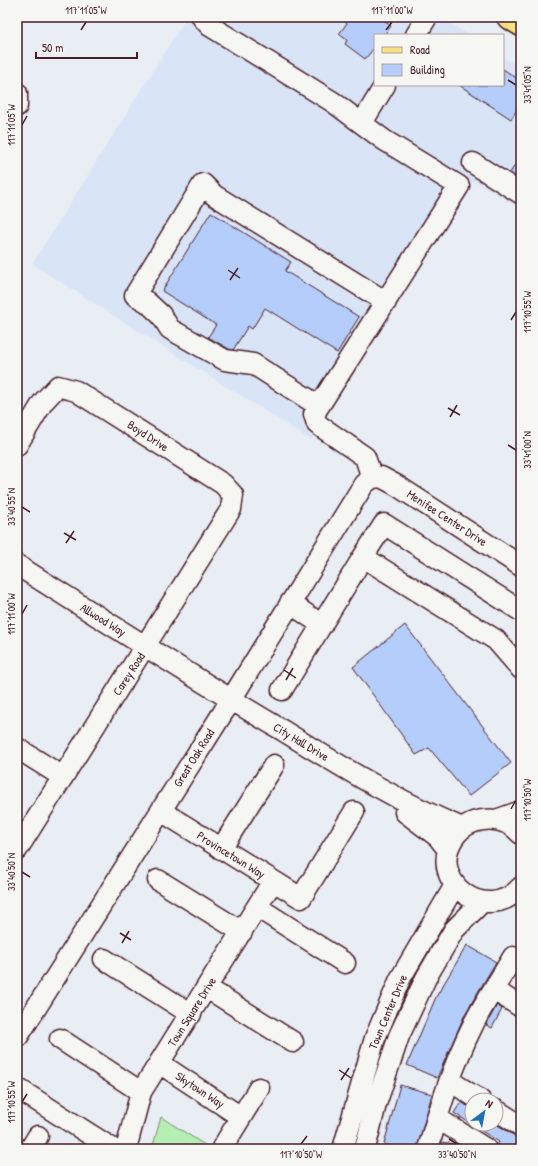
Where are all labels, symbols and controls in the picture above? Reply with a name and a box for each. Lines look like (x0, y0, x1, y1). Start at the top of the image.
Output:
text: 117°11'05"W (65, 4, 107, 17)
text: 117°11'00"W (371, 4, 414, 17)
scale bar (36, 34, 137, 60)
legend (374, 34, 504, 86)
text: 50 m (42, 39, 63, 56)
text: Road (410, 41, 430, 58)
text: Building (410, 61, 445, 78)
text: 33°41'05"N (521, 66, 534, 104)
text: 117°11'05"W (5, 104, 18, 146)
text: 117°10'55"W (521, 290, 534, 333)
street label: Boyd Drive (124, 416, 172, 455)
text: 33°41'00"N (521, 431, 534, 469)
street label: Menifee Center Drive (404, 485, 491, 550)
text: 33°40'55"N (5, 488, 18, 526)
text: 117°11'00"W (5, 592, 18, 635)
street label: Allwood Way (77, 599, 129, 640)
street label: Carey Road (108, 649, 149, 699)
street label: City Hall Drive (270, 718, 332, 765)
street label: Great Oak Road (169, 725, 218, 790)
text: 117°10'50"W (521, 778, 534, 821)
street label: Provincetown Way (194, 827, 269, 882)
text: 33°40'50"N (5, 853, 18, 891)
street label: Town Center Drive (364, 972, 411, 1052)
street label: Town Square Drive (163, 973, 220, 1050)
street label: Skytown Way (172, 1067, 228, 1112)
text: 117°10'55"W (5, 1080, 18, 1123)
north arrow (464, 1092, 504, 1132)
text: N (483, 1096, 496, 1111)
text: 117°10'50"W (280, 1148, 323, 1161)
text: 33°40'50"N (438, 1148, 476, 1161)

